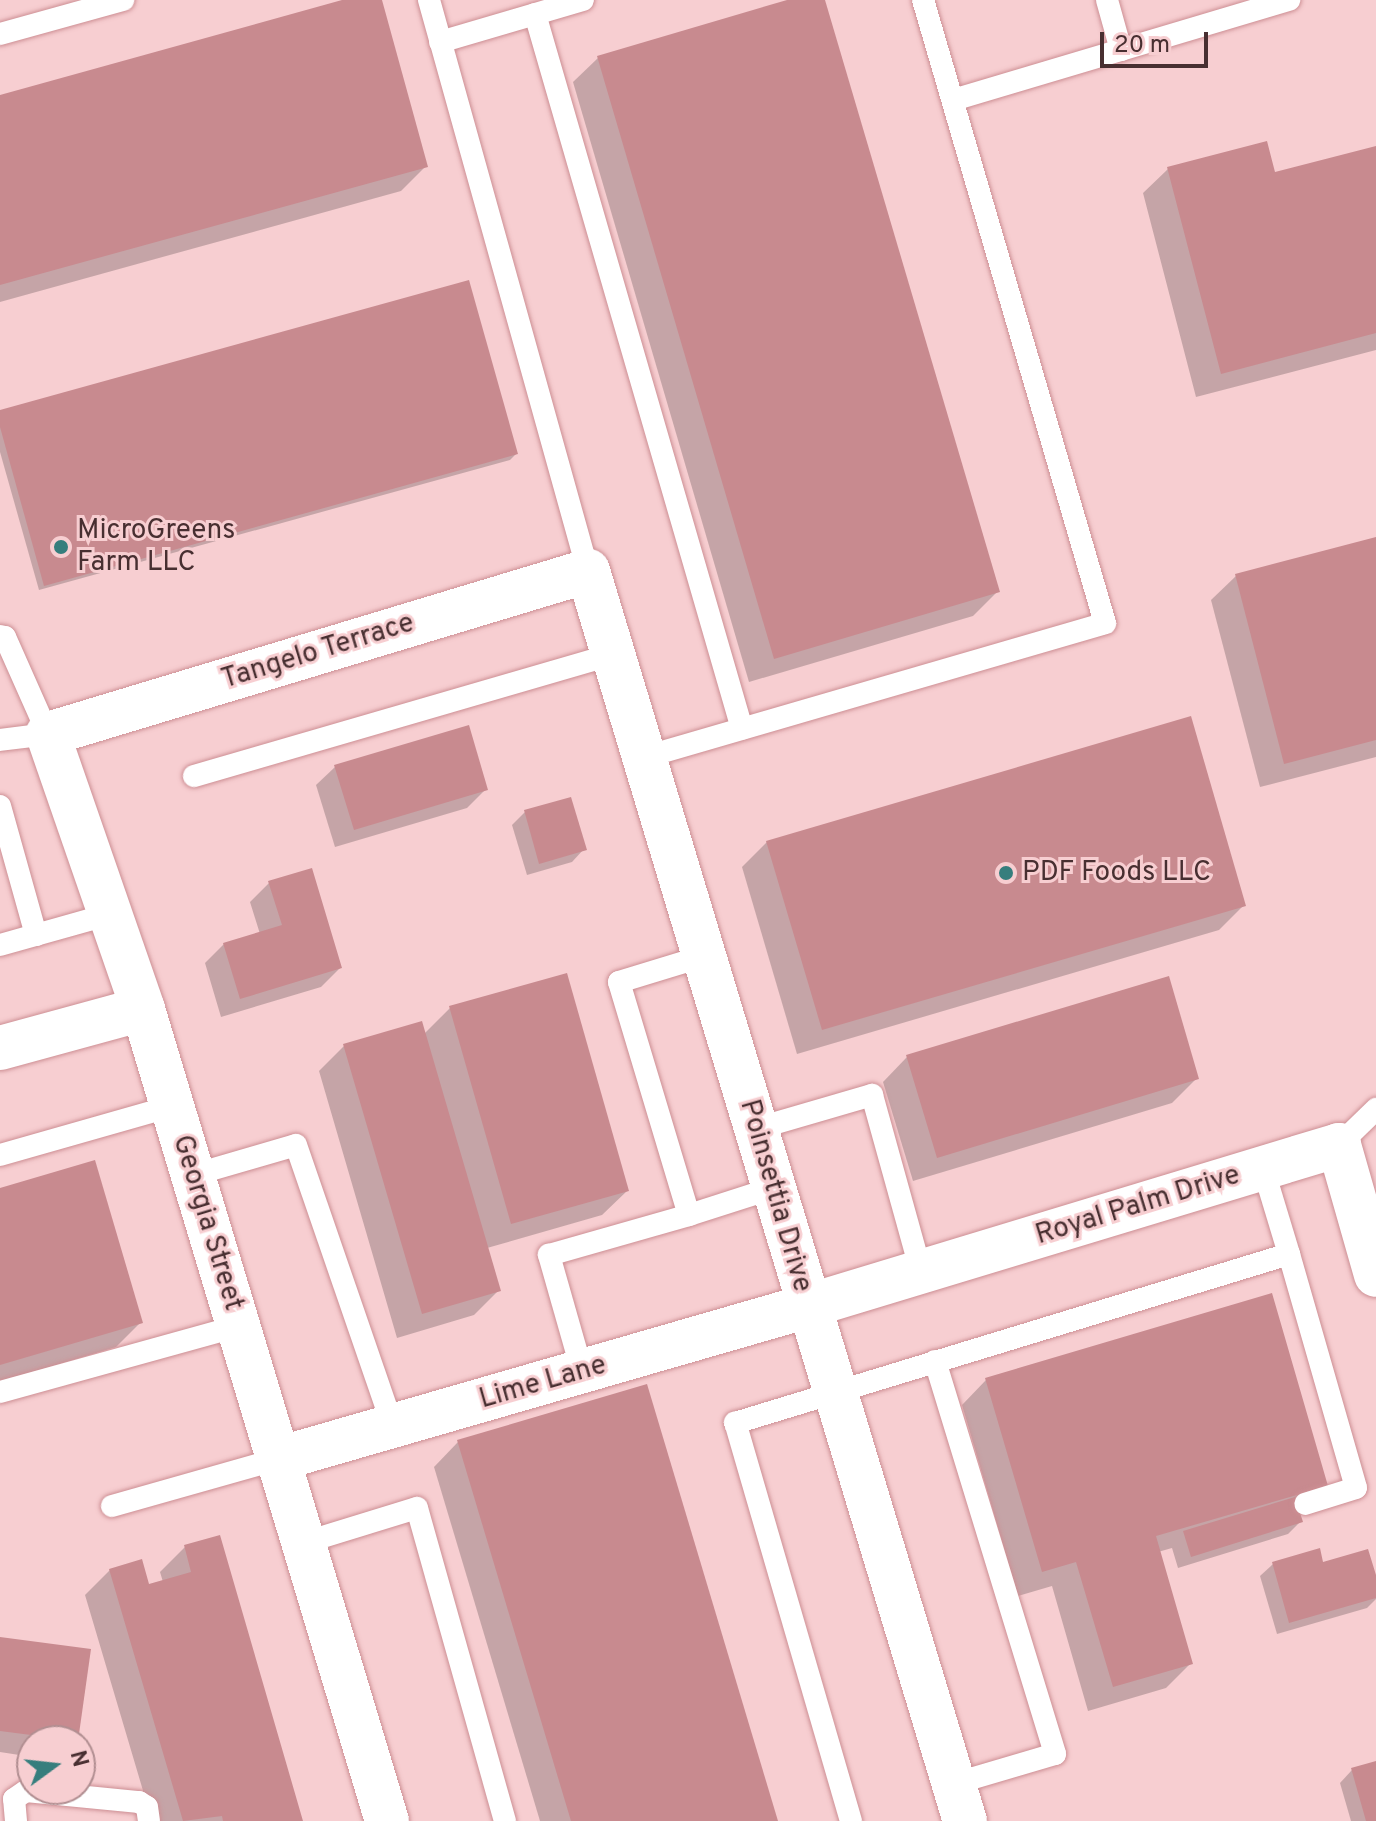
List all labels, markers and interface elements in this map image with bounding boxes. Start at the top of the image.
scale bar [1104,16,1212,66]
text: 20 m [1114,31,1170,61]
place label: MicroGreens Farm LLC [77,514,235,580]
marker: MicroGreens Farm LLC [52,538,70,556]
street label: Tangelo Terrace [217,607,419,697]
place label: PDF Foods LLC [1022,856,1211,890]
marker: PDF Foods LLC [997,864,1015,882]
street label: Poinsettia Drive [731,1096,819,1296]
street label: Georgia Street [164,1131,250,1315]
street label: Royal Palm Drive [1032,1159,1244,1253]
street label: Lime Lane [476,1349,610,1417]
north arrow [16,1725,96,1805]
text: N [63,1748,93,1770]

